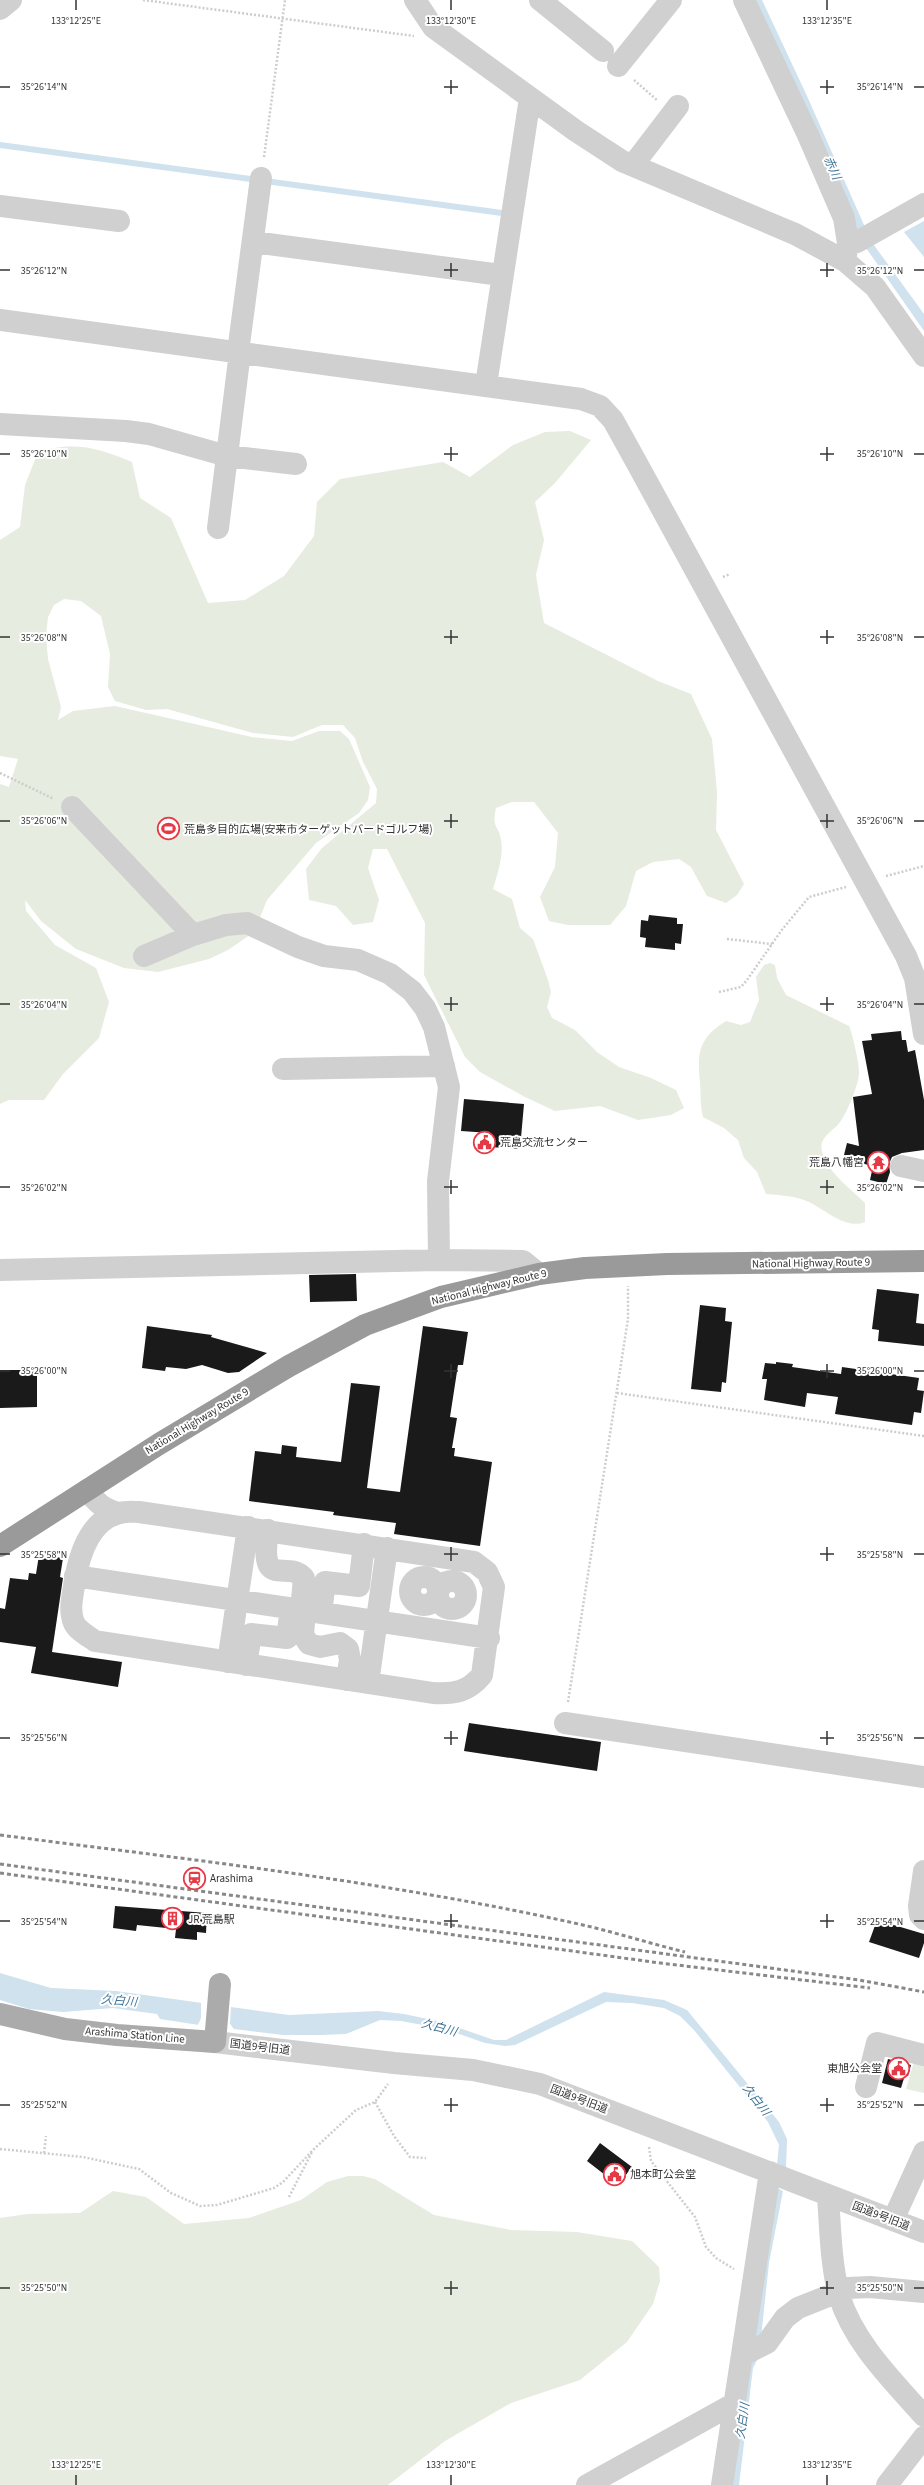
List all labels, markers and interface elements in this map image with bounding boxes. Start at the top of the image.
text: 133°12'25"E [51,14,101,28]
text: 133°12'30"E [426,14,476,28]
text: 133°12'35"E [802,14,852,28]
text: 35°26'14"N [21,80,67,94]
text: 35°26'14"N [857,80,903,94]
water label: 赤川 [819,154,845,184]
text: 35°26'12"N [21,264,67,278]
text: 35°26'12"N [857,264,903,278]
text: 35°26'10"N [21,447,67,461]
text: 35°26'10"N [857,447,903,461]
text: 35°26'08"N [21,631,67,645]
text: 35°26'08"N [857,631,903,645]
text: 35°26'06"N [21,814,67,828]
text: 35°26'06"N [857,814,903,828]
sports icon: 荒島多目的広場(安来市ターゲットバードゴルフ場) [155,816,181,842]
place label: 荒島多目的広場(安来市ターゲットバードゴルフ場) [184,822,433,837]
text: 35°26'04"N [21,998,67,1012]
text: 35°26'04"N [857,998,903,1012]
public building icon: 荒島交流センター [471,1129,497,1155]
place label: 荒島交流センター [500,1135,588,1150]
temple icon: 荒島八幡宮 [866,1149,892,1175]
place label: 荒島八幡宮 [809,1155,864,1170]
text: 35°26'02"N [21,1181,67,1195]
text: 35°26'02"N [857,1181,903,1195]
street label: National Highway Route 9 [752,1254,870,1272]
street label: National Highway Route 9 [430,1265,548,1309]
text: 35°26'00"N [21,1364,67,1378]
text: 35°26'00"N [857,1364,903,1378]
street label: National Highway Route 9 [142,1384,252,1458]
text: 35°25'58"N [21,1548,67,1562]
text: 35°25'58"N [857,1548,903,1562]
text: 35°25'56"N [21,1731,67,1745]
text: 35°25'56"N [857,1731,903,1745]
station icon: Arashima [181,1865,207,1891]
place label: Arashima [210,1871,253,1886]
building icon: JR 荒島駅 [160,1906,186,1932]
place label: JR 荒島駅 [188,1912,235,1927]
text: 35°25'54"N [21,1915,67,1929]
text: 35°25'54"N [857,1915,903,1929]
water label: 久白川 [100,1991,140,2011]
water label: 久白川 [419,2015,461,2041]
street label: Arashima Station Line [85,2023,186,2047]
street label: 国道9号旧道 [229,2036,291,2058]
public building icon: 東旭公会堂 [885,2055,911,2081]
place label: 東旭公会堂 [827,2061,882,2076]
street label: 国道9号旧道 [548,2081,610,2117]
water label: 久白川 [738,2081,775,2121]
text: 35°25'52"N [21,2098,67,2112]
text: 35°25'52"N [857,2098,903,2112]
public building icon: 旭本町公会堂 [602,2161,628,2187]
place label: 旭本町公会堂 [630,2167,696,2182]
street label: 国道9号旧道 [850,2198,912,2234]
text: 35°25'50"N [21,2281,67,2295]
text: 35°25'50"N [857,2281,903,2295]
water label: 久白川 [732,2400,754,2440]
text: 133°12'25"E [51,2458,101,2472]
text: 133°12'30"E [426,2458,476,2472]
text: 133°12'35"E [802,2458,852,2472]

